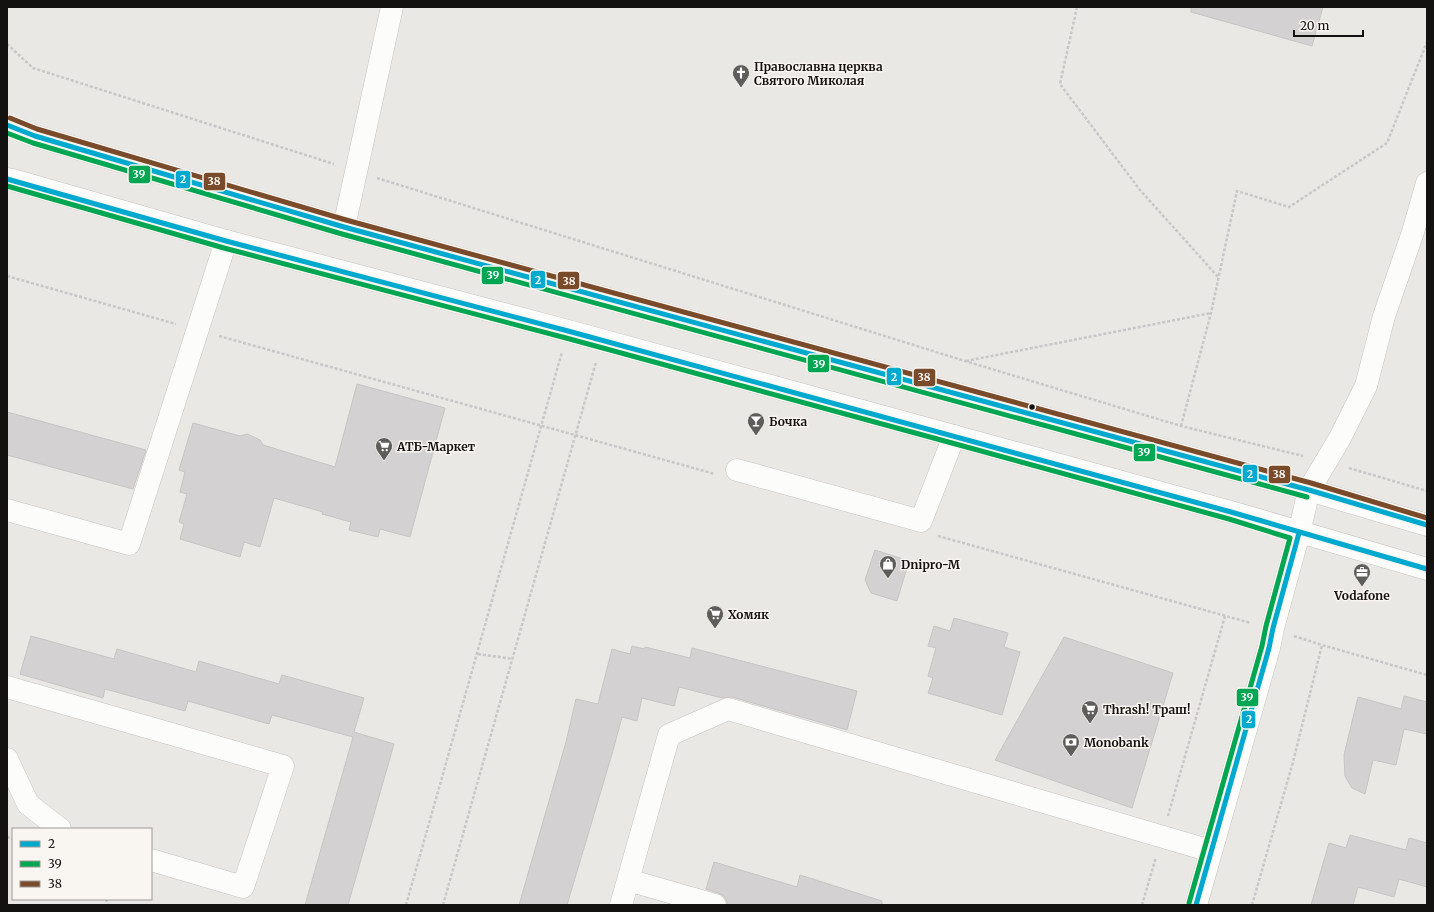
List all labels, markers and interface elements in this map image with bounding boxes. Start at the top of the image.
scale bar [1294,12,1363,38]
text: 20 m [1300,18,1329,33]
place label: Православна церква Святого Миколая [754,59,883,88]
church icon: Православна церква Святого Миколая [731,63,751,88]
line badge: 39 [128,165,151,184]
text: 39 [133,167,146,181]
line badge: 2 [175,170,191,189]
text: 2 [180,172,187,186]
line badge: 38 [203,172,226,191]
text: 38 [207,174,221,188]
line badge: 39 [481,266,504,285]
text: 39 [487,268,500,282]
line badge: 2 [530,270,546,289]
line badge: 38 [557,271,580,290]
text: 2 [535,273,542,287]
text: 38 [562,274,576,288]
line badge: 39 [807,354,830,373]
text: 39 [813,357,826,371]
line badge: 2 [886,367,902,386]
line badge: 38 [913,368,936,387]
text: 2 [891,370,898,384]
text: 38 [917,370,931,384]
unlabelled marker [1027,402,1037,412]
bar icon: Бочка [746,411,766,436]
place label: Бочка [769,414,807,429]
supermarket icon: АТБ-Маркет [374,436,394,461]
place label: АТБ-Маркет [396,439,476,454]
line badge: 39 [1133,443,1156,462]
text: 39 [1138,445,1151,459]
line badge: 2 [1242,464,1258,483]
line badge: 38 [1268,465,1291,484]
text: 2 [1247,467,1254,481]
text: 38 [1272,467,1286,481]
shop icon: Dnipro-M [878,554,898,579]
place label: Dnipro-M [901,557,961,572]
office icon: Vodafone [1352,562,1372,587]
place label: Vodafone [1333,588,1390,603]
supermarket icon: Хомяк [705,604,725,629]
place label: Хомяк [728,607,769,622]
line badge: 39 [1236,688,1259,707]
text: 39 [1241,690,1254,704]
supermarket icon: Thrash! Траш! [1080,699,1100,724]
place label: Thrash! Траш! [1103,702,1190,717]
line badge: 2 [1241,710,1256,729]
text: 2 [1246,712,1253,726]
bank icon: Monobank [1061,732,1081,757]
place label: Monobank [1084,735,1149,750]
legend [12,828,152,900]
text: 2 [48,836,55,851]
text: 39 [48,856,62,871]
text: 38 [48,876,62,891]

